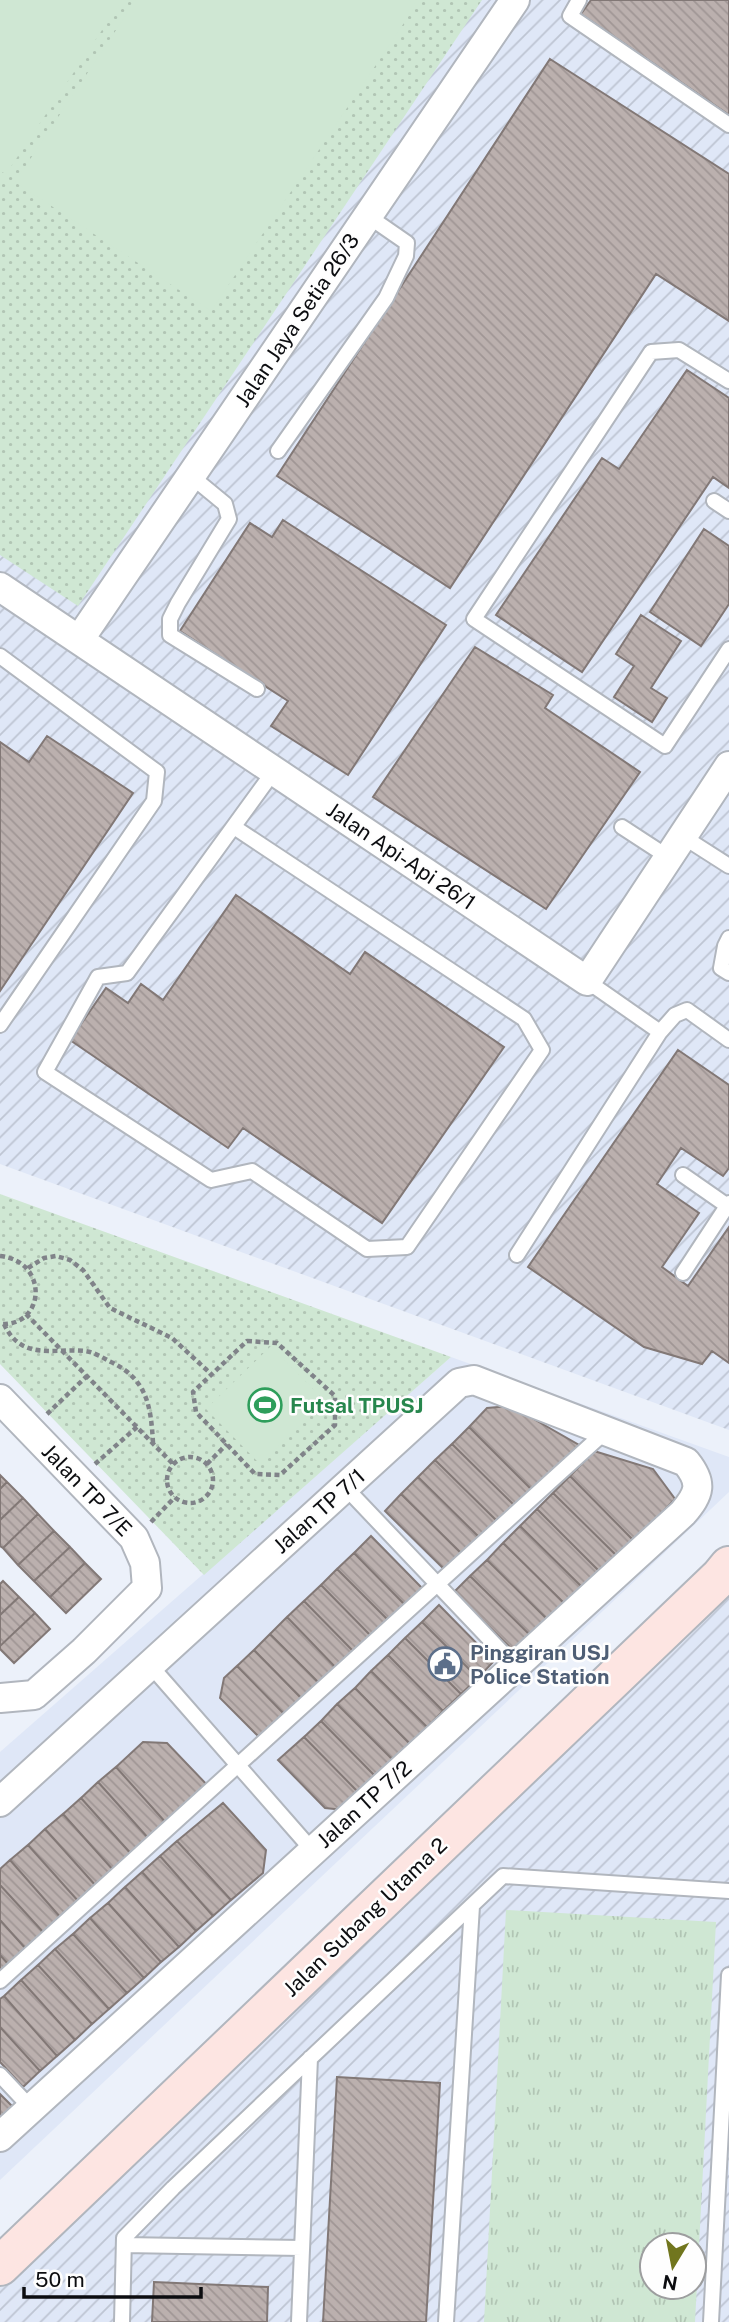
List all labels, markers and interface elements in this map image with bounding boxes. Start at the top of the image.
street label: Jalan Jaya Setia 26/3 [230,229,364,411]
street label: Jalan Api-Api 26/1 [322,797,480,915]
sports icon: Futsal TPUSJ [246,1386,284,1424]
place label: Futsal TPUSJ [290,1393,424,1418]
street label: Jalan TP 7/E [37,1439,137,1541]
street label: Jalan TP 7/1 [268,1463,370,1559]
place label: Pinggiran USJ Police Station [470,1640,610,1689]
public building icon: Pinggiran USJ Police Station [426,1645,464,1683]
street label: Jalan TP 7/2 [312,1755,416,1853]
street label: Jalan Subang Utama 2 [278,1832,452,2002]
north arrow [638,2231,708,2301]
scale bar [24,2256,201,2300]
text: 50 m [35,2267,85,2292]
text: N [661,2271,679,2295]

